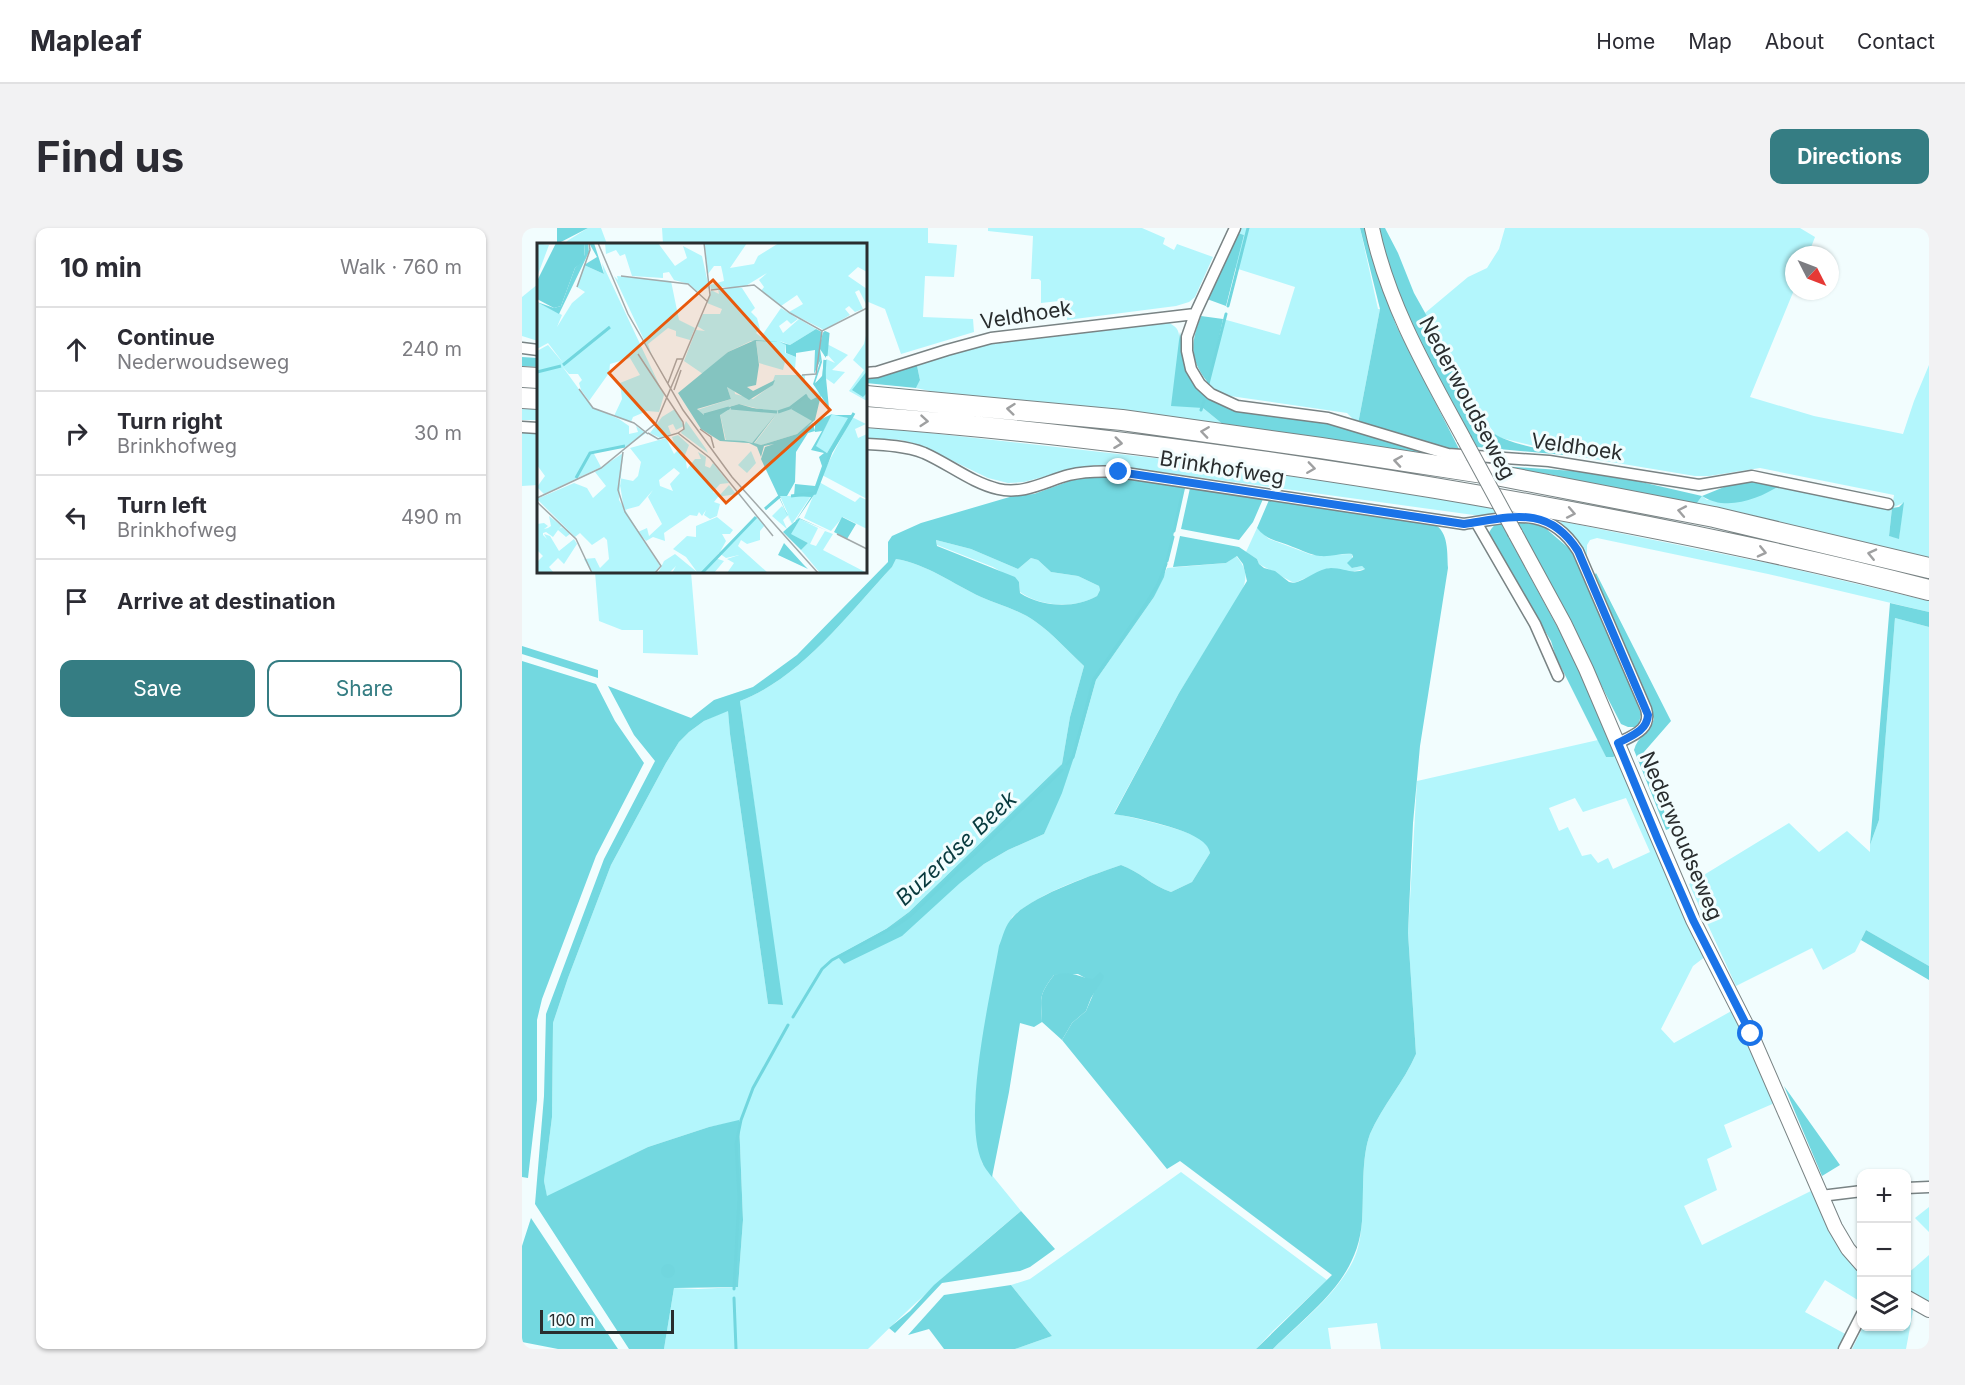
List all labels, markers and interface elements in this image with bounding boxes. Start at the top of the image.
text: Mapleaf [30,24,142,58]
text: Home [1596,29,1655,54]
text: Map [1688,29,1732,54]
text: About [1765,29,1824,54]
text: Contact [1857,29,1935,54]
button: Directions [1770,129,1929,184]
text: Find us [36,131,184,182]
inset map [537,243,867,573]
north arrow [1785,246,1839,300]
text: 10 min [60,252,142,283]
text: Walk · 760 m [340,255,462,279]
street label: Veldhoek [978,295,1074,334]
street label: Nederwoudseweg [1414,312,1521,483]
text: Continue [117,324,215,350]
icon: ahead [60,333,93,366]
text: 240 m [401,337,462,361]
text: Nederwoudseweg [117,350,289,374]
one-way arrow [1007,403,1016,416]
text: Turn right [117,408,223,434]
one-way arrow [919,414,928,427]
icon: right [60,417,93,450]
text: 30 m [414,421,462,445]
one-way arrow [1200,426,1210,439]
street label: Veldhoek [1530,428,1625,465]
text: Brinkhofweg [117,434,237,458]
one-way arrow [1113,436,1122,449]
street label: Brinkhofweg [1158,445,1286,490]
one-way arrow [1393,455,1402,467]
route end [1105,458,1131,484]
one-way arrow [1306,461,1316,473]
text: Turn left [117,492,207,518]
icon: left [60,501,93,534]
text: 490 m [401,505,462,529]
one-way arrow [1677,505,1687,518]
one-way arrow [1566,506,1576,519]
text: Brinkhofweg [117,518,237,542]
one-way arrow [1757,544,1767,557]
one-way arrow [1867,549,1877,562]
icon: arrive [60,585,93,618]
text: Arrive at destination [117,588,336,614]
button: Save [60,660,255,717]
button: Share [267,660,462,717]
street label: Nederwoudseweg [1635,748,1728,924]
water label: Buzerdse Beek [890,785,1022,911]
route start [1737,1020,1763,1046]
map controls [1857,1169,1911,1331]
button: + [1857,1169,1911,1223]
button: − [1857,1223,1911,1277]
button: layers [1857,1277,1911,1331]
scale bar [540,1307,674,1334]
text: 100 m [549,1310,594,1330]

